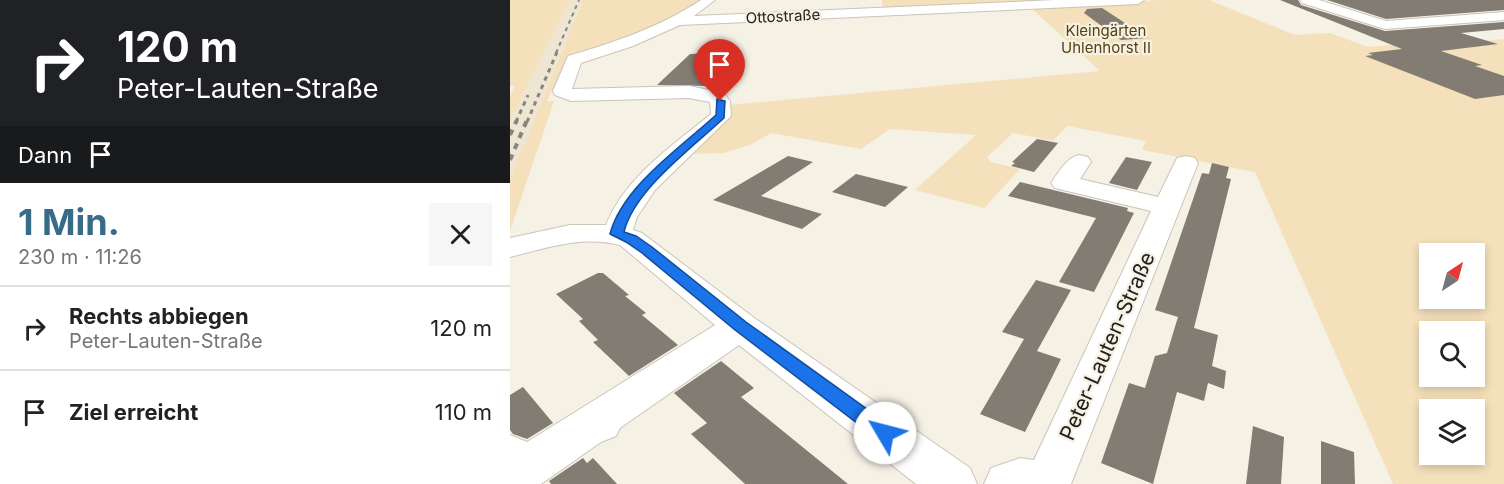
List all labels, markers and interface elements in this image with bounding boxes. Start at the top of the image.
street label: Ottostraße [745,5,821,27]
text: 120 m [117,21,238,72]
park label: Kleingärten Uhlenhorst II [1061,21,1151,57]
icon: right [18,24,96,102]
pin [694,39,745,101]
icon: arrive [703,48,736,81]
text: Peter-Lauten-Straße [117,72,379,105]
icon: arrive [84,138,117,171]
text: Dann [18,142,72,168]
text: 1 Min. [18,200,120,244]
button: close [429,203,492,266]
north arrow [1419,243,1485,309]
map controls [1419,243,1485,465]
text: 230 m · 11:26 [18,245,142,269]
street label: Peter-Lauten-Straße [1054,248,1160,444]
text: Rechts abbiegen [69,303,249,329]
icon: right [18,312,51,345]
text: 120 m [430,315,492,341]
button: search [1419,321,1485,387]
text: Peter-Lauten-Straße [69,329,263,353]
icon: arrive [18,396,51,429]
text: Ziel erreicht [69,399,198,425]
text: 110 m [435,399,492,425]
button: layers [1419,399,1485,465]
position arrow [853,401,917,465]

